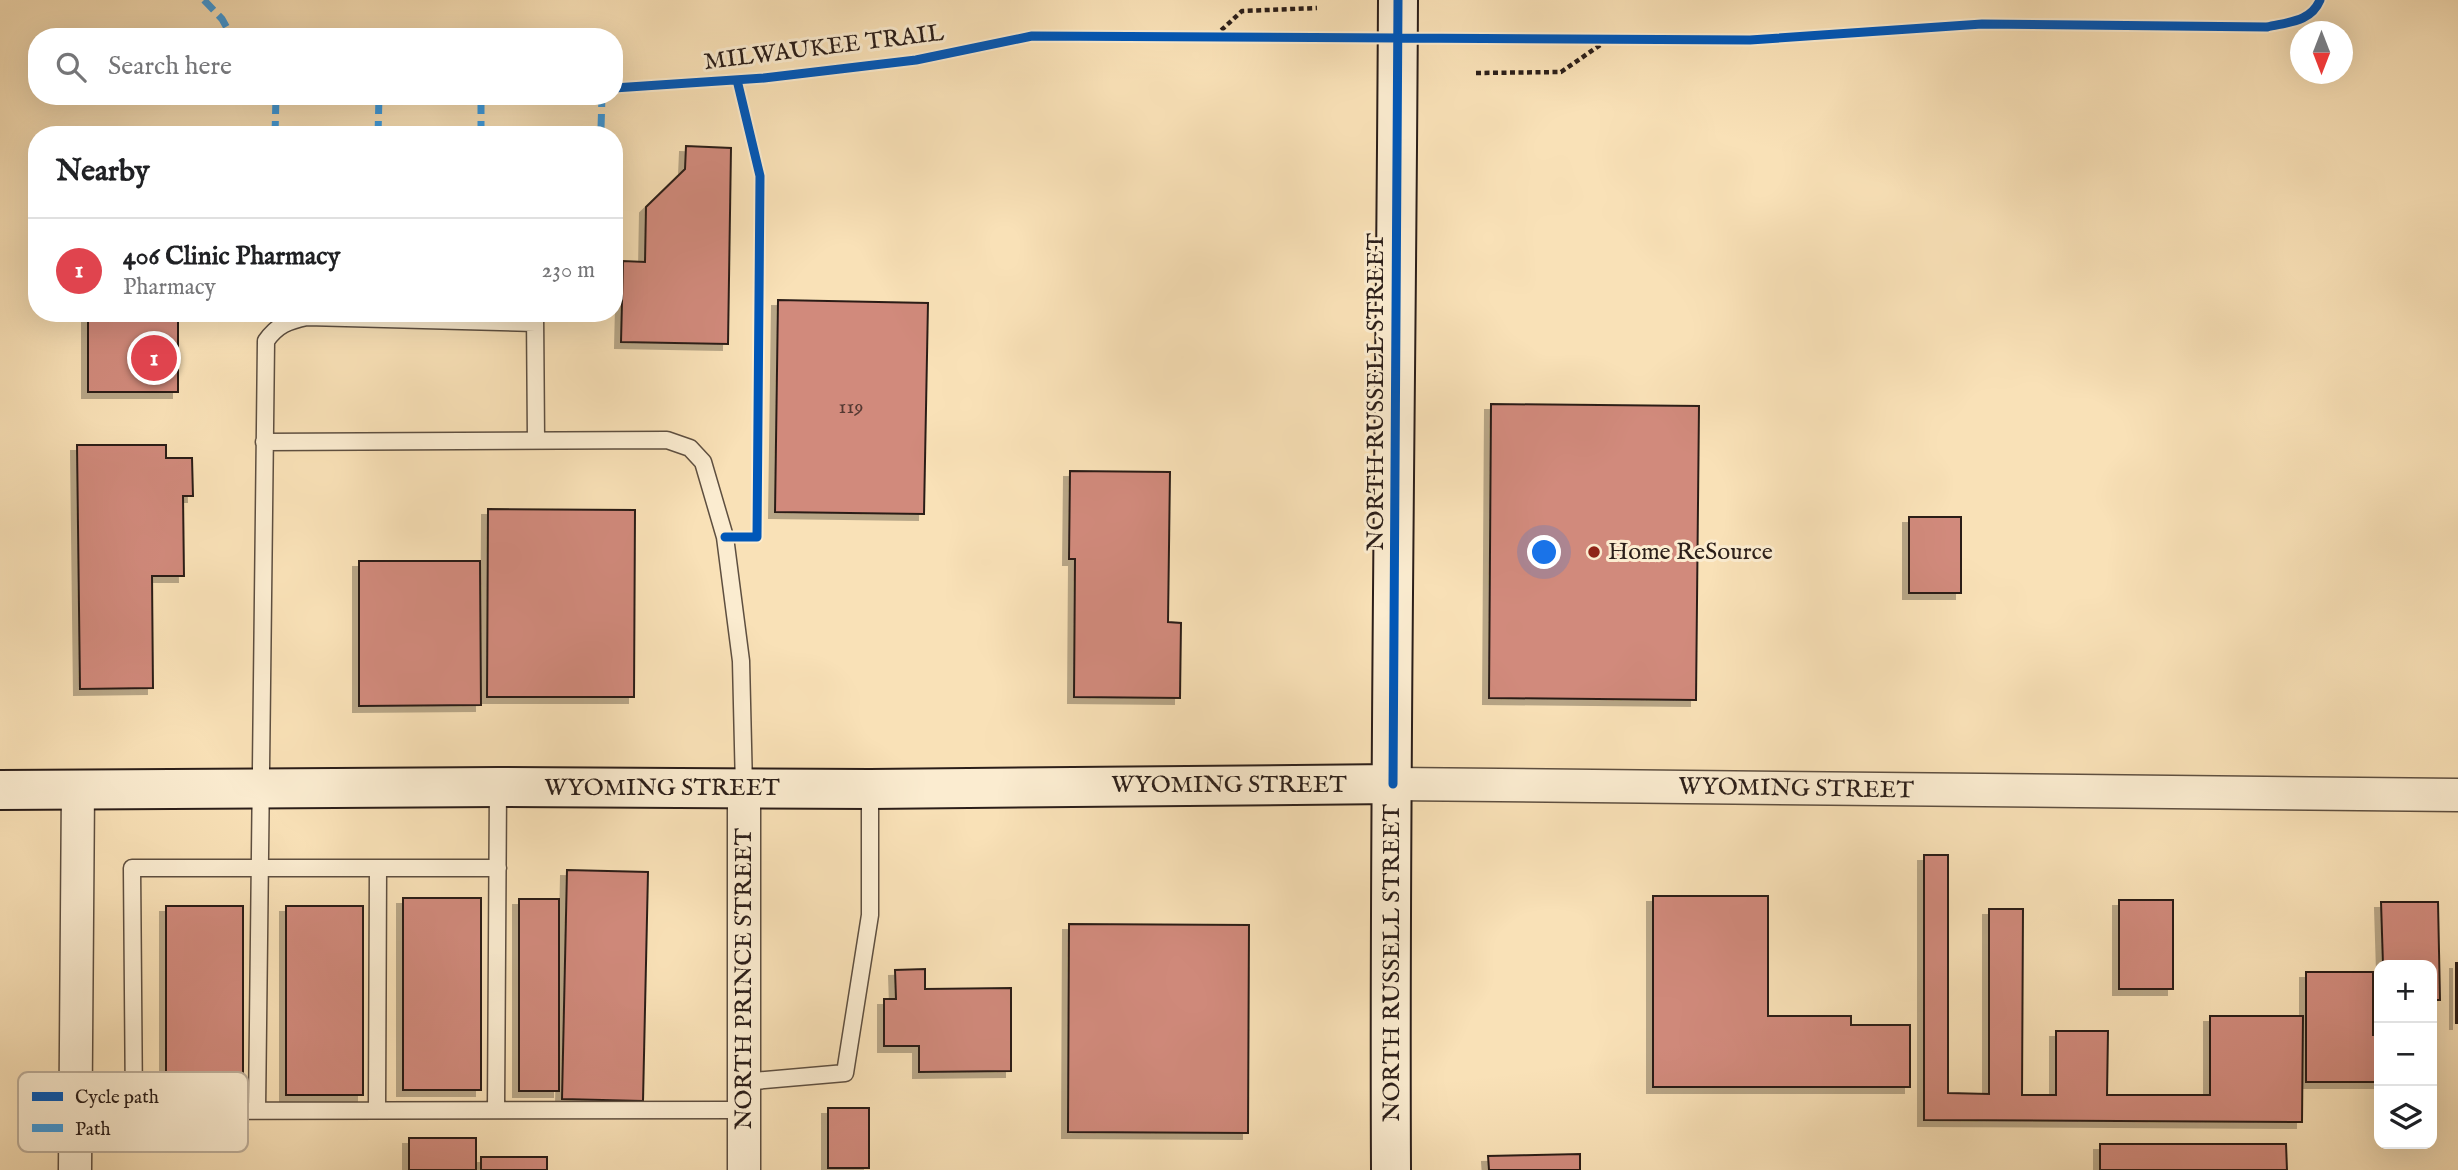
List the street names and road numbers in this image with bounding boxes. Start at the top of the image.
street label: MILWAUKEE TRAIL [702,18,947,78]
street label: NORTH RUSSELL STREET [1361,232,1392,551]
street label: WYOMING STREET [1111,770,1347,801]
street label: WYOMING STREET [1678,771,1915,807]
street label: WYOMING STREET [544,773,780,804]
street label: NORTH RUSSELL STREET [1377,803,1408,1122]
street label: NORTH PRINCE STREET [729,828,760,1130]

